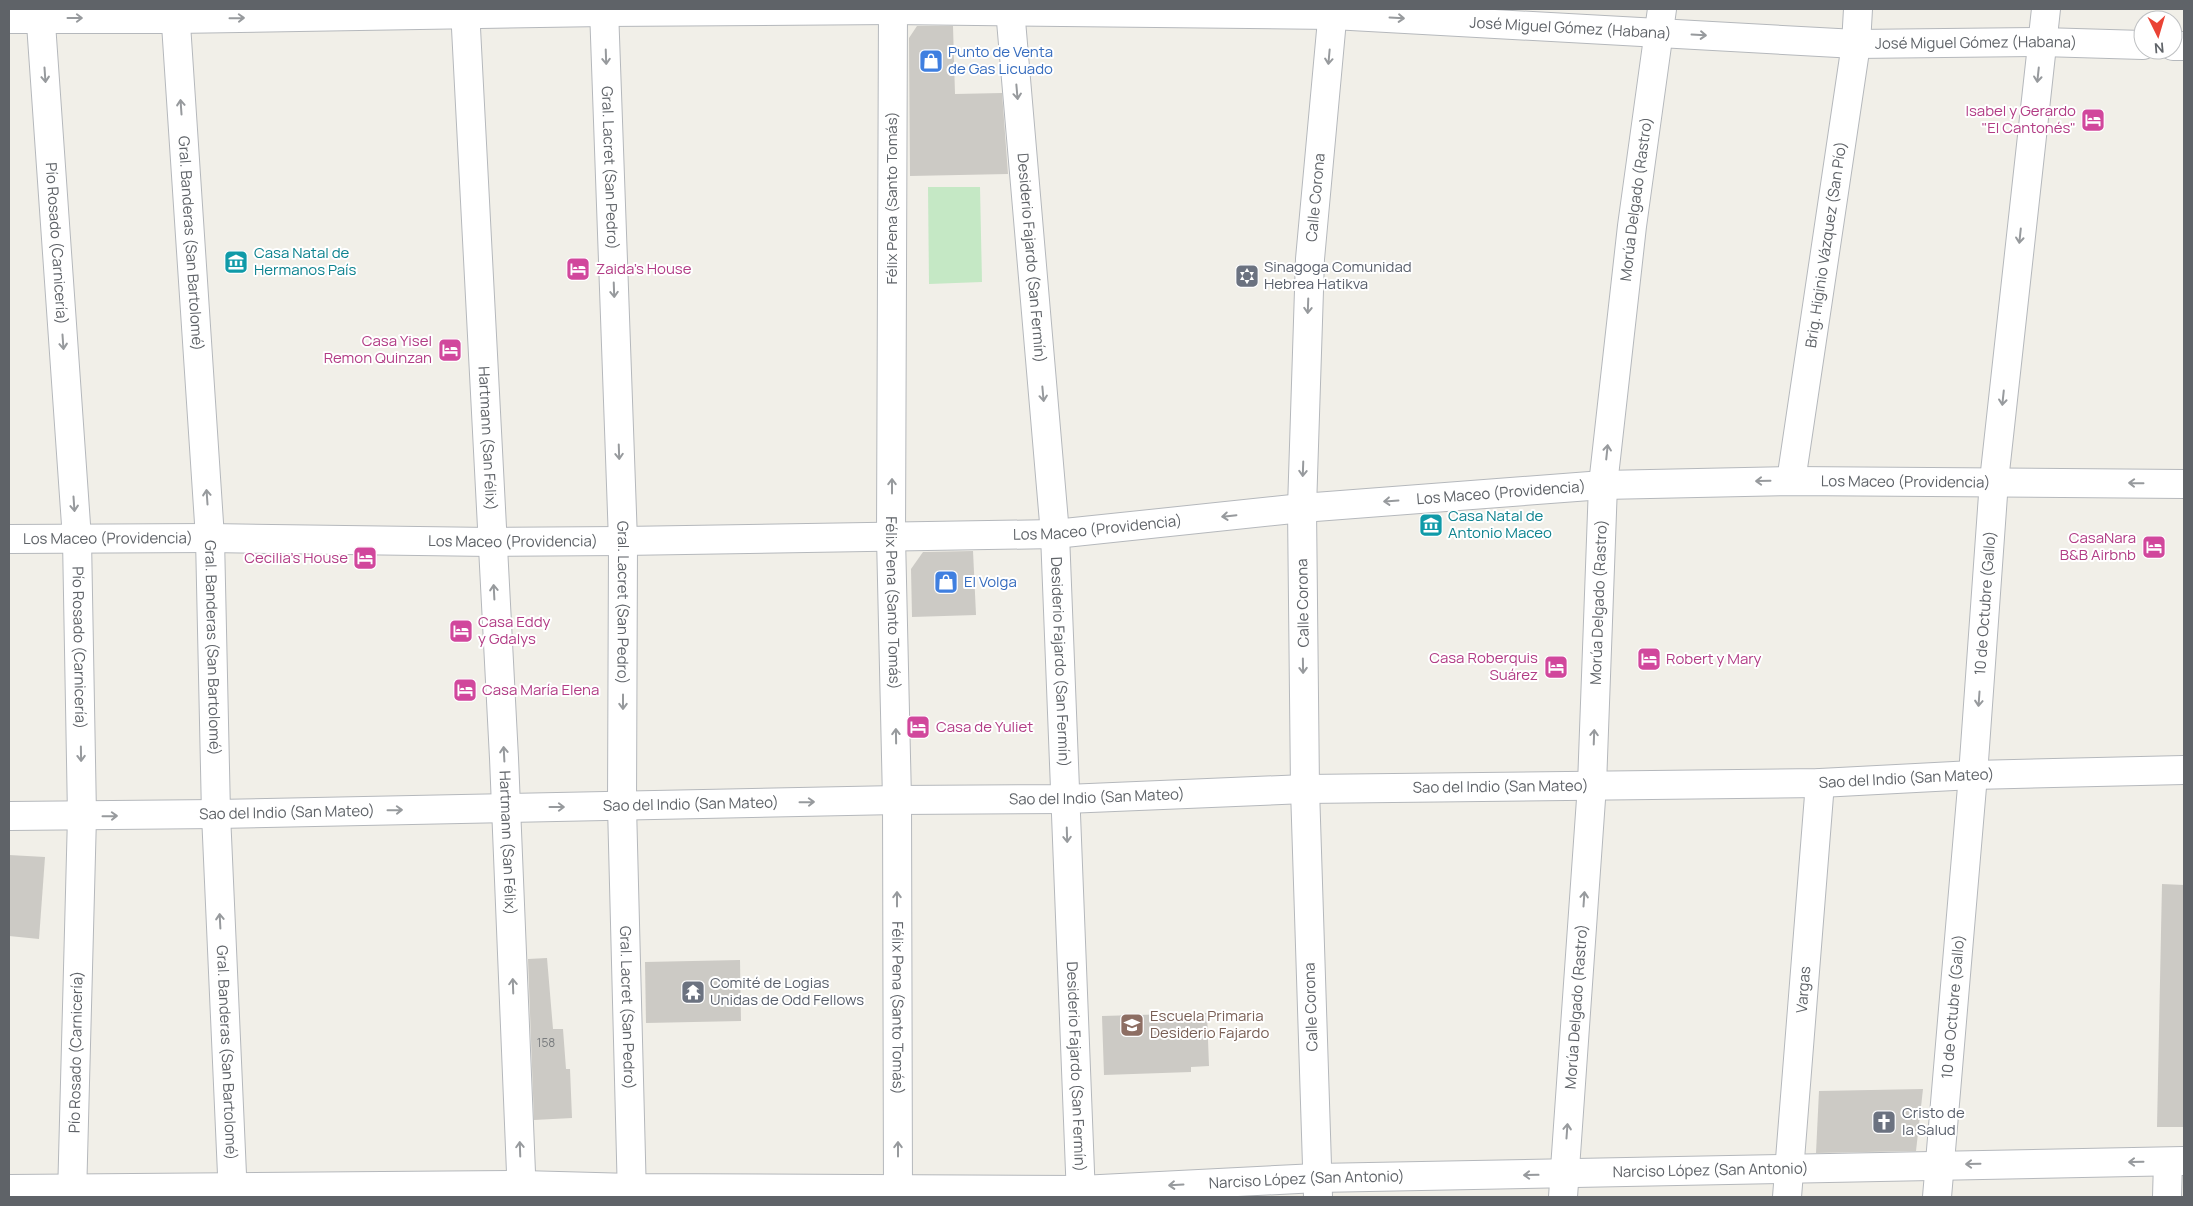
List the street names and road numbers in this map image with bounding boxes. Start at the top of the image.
street label: José Miguel Gómez (Habana) [1469,12,1672,44]
street label: José Miguel Gómez (Habana) [1875,31,2077,54]
street label: Gral. Lacret (San Pedro) [597,86,624,250]
street label: Félix Pena (Santo Tomás) [881,111,902,285]
street label: Morúa Delgado (Rastro) [1615,116,1657,282]
street label: Gral. Banderas (San Bartolomé) [173,135,209,352]
street label: Brig. Higinio Vázquez (San Pío) [1800,140,1851,349]
street label: Desiderio Fajardo (San Fermín) [1012,152,1051,364]
street label: Calle Corona [1301,152,1330,243]
street label: Pío Rosado (Carnicería) [41,162,73,325]
street label: Hartmann (San Félix) [474,366,502,511]
street label: Los Maceo (Providencia) [1821,470,1991,493]
street label: Los Maceo (Providencia) [1415,475,1586,509]
street label: Los Maceo (Providencia) [1013,510,1183,545]
street label: Félix Pena (Santo Tomás) [881,516,905,690]
street label: Morúa Delgado (Rastro) [1585,519,1612,685]
street label: Gral. Lacret (San Pedro) [612,520,634,685]
street label: Los Maceo (Providencia) [23,527,193,549]
street label: Los Maceo (Providencia) [428,530,598,552]
street label: 10 de Octubre (Gallo) [1969,530,2000,676]
street label: Gral. Banderas (San Bartolomé) [200,540,226,756]
street label: Desiderio Fajardo (San Fermín) [1046,556,1075,768]
street label: Calle Corona [1291,558,1314,648]
street label: Pío Rosado (Carnicería) [67,566,91,729]
street label: Sao del Indio (San Mateo) [1818,763,1995,793]
street label: Hartmann (San Félix) [495,770,521,916]
street label: Sao del Indio (San Mateo) [1413,775,1589,798]
street label: Sao del Indio (San Mateo) [1009,783,1185,809]
street label: Sao del Indio (San Mateo) [603,791,779,816]
street label: Sao del Indio (San Mateo) [199,800,375,824]
street label: Félix Pena (Santo Tomás) [887,921,909,1095]
street label: Morúa Delgado (Rastro) [1560,923,1592,1090]
street label: Gral. Lacret (San Pedro) [615,925,640,1090]
street label: 10 de Octubre (Gallo) [1936,934,1969,1080]
street label: Gral. Banderas (San Bartolomé) [212,944,242,1161]
street label: Desiderio Fajardo (San Fermín) [1062,961,1091,1172]
street label: Calle Corona [1298,962,1323,1052]
street label: Vargas [1791,965,1815,1014]
street label: Pío Rosado (Carnicería) [64,971,87,1133]
street label: Narciso López (San Antonio) [1612,1157,1809,1182]
street label: Narciso López (San Antonio) [1208,1165,1405,1193]

